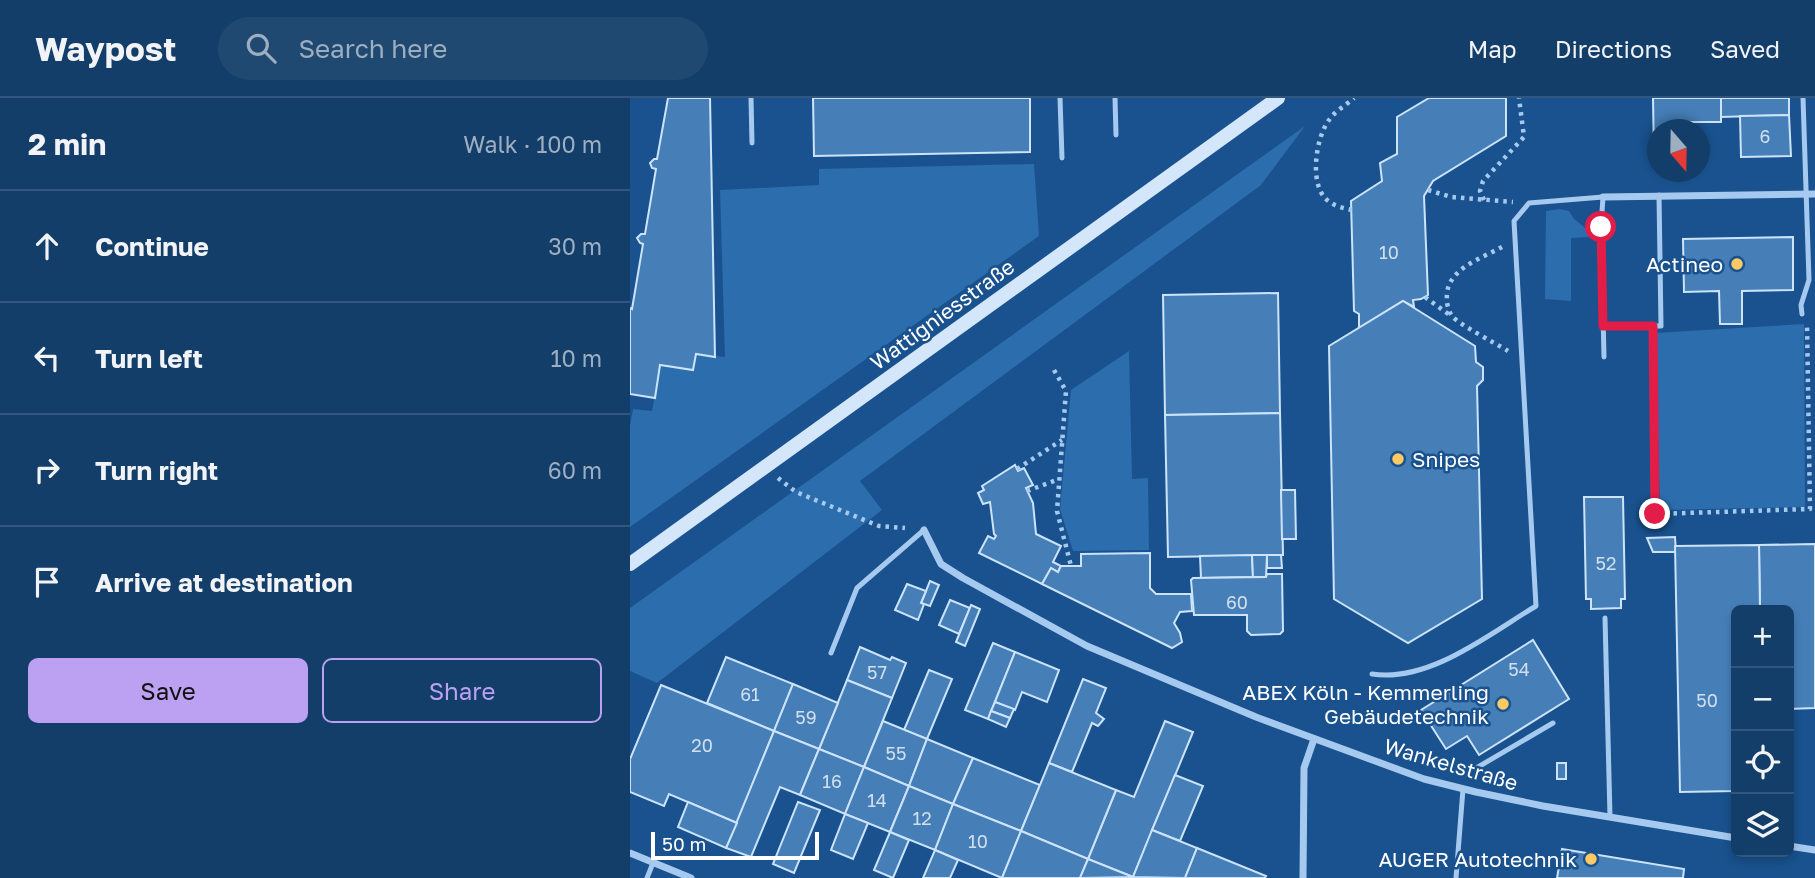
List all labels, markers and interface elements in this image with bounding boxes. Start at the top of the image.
search box [218,17,708,80]
text: Waypost [35,29,176,68]
icon: search [242,29,280,67]
text: Search here [298,33,447,64]
text: Map [1468,34,1517,63]
text: Directions [1555,34,1672,63]
text: Saved [1710,34,1780,63]
north arrow [1647,119,1710,182]
house number: 6 [1760,125,1770,147]
text: 2 min [28,126,106,162]
text: Walk · 100 m [463,130,602,158]
route start [1585,211,1616,242]
icon: ahead [28,227,66,265]
text: Continue [95,231,209,262]
text: 30 m [548,232,602,260]
house number: 10 [1379,241,1399,263]
place label: Actineo [1646,251,1723,277]
street label: Wattigniesstraße [865,253,1019,375]
marker: Actineo [1729,256,1745,272]
icon: left [28,339,66,377]
text: Turn left [95,343,203,374]
text: 10 m [550,344,602,372]
place label: Snipes [1412,446,1480,472]
icon: right [28,451,66,489]
marker: Snipes [1390,451,1406,467]
text: Turn right [95,455,218,486]
text: 60 m [548,456,602,484]
route end [1639,498,1670,529]
house number: 52 [1596,552,1616,574]
icon: arrive [28,563,66,601]
text: Arrive at destination [95,567,353,598]
house number: 60 [1226,591,1248,613]
map controls [1731,605,1794,857]
button: + [1731,605,1794,668]
button: Save [28,658,308,723]
button: Share [322,658,602,723]
house number: 54 [1508,658,1530,680]
house number: 57 [867,661,887,683]
button: − [1731,668,1794,731]
place label: ABEX Köln - Kemmerling Gebäudetechnik [1242,679,1489,729]
house number: 61 [740,683,760,705]
house number: 50 [1696,689,1718,711]
marker: ABEX Köln - Kemmerling Gebäudetechnik [1495,696,1511,712]
house number: 59 [795,706,817,728]
button: locate [1731,731,1794,794]
street label: Wankelstraße [1381,732,1521,796]
house number: 20 [691,734,713,756]
house number: 55 [886,742,906,764]
house number: 16 [822,770,842,792]
house number: 14 [867,789,887,811]
button: layers [1731,794,1794,857]
house number: 12 [912,807,932,829]
scale bar [651,829,819,861]
house number: 10 [968,830,988,852]
text: 50 m [662,832,706,855]
place label: AUGER Autotechnik [1378,846,1577,872]
marker: AUGER Autotechnik [1583,851,1599,867]

